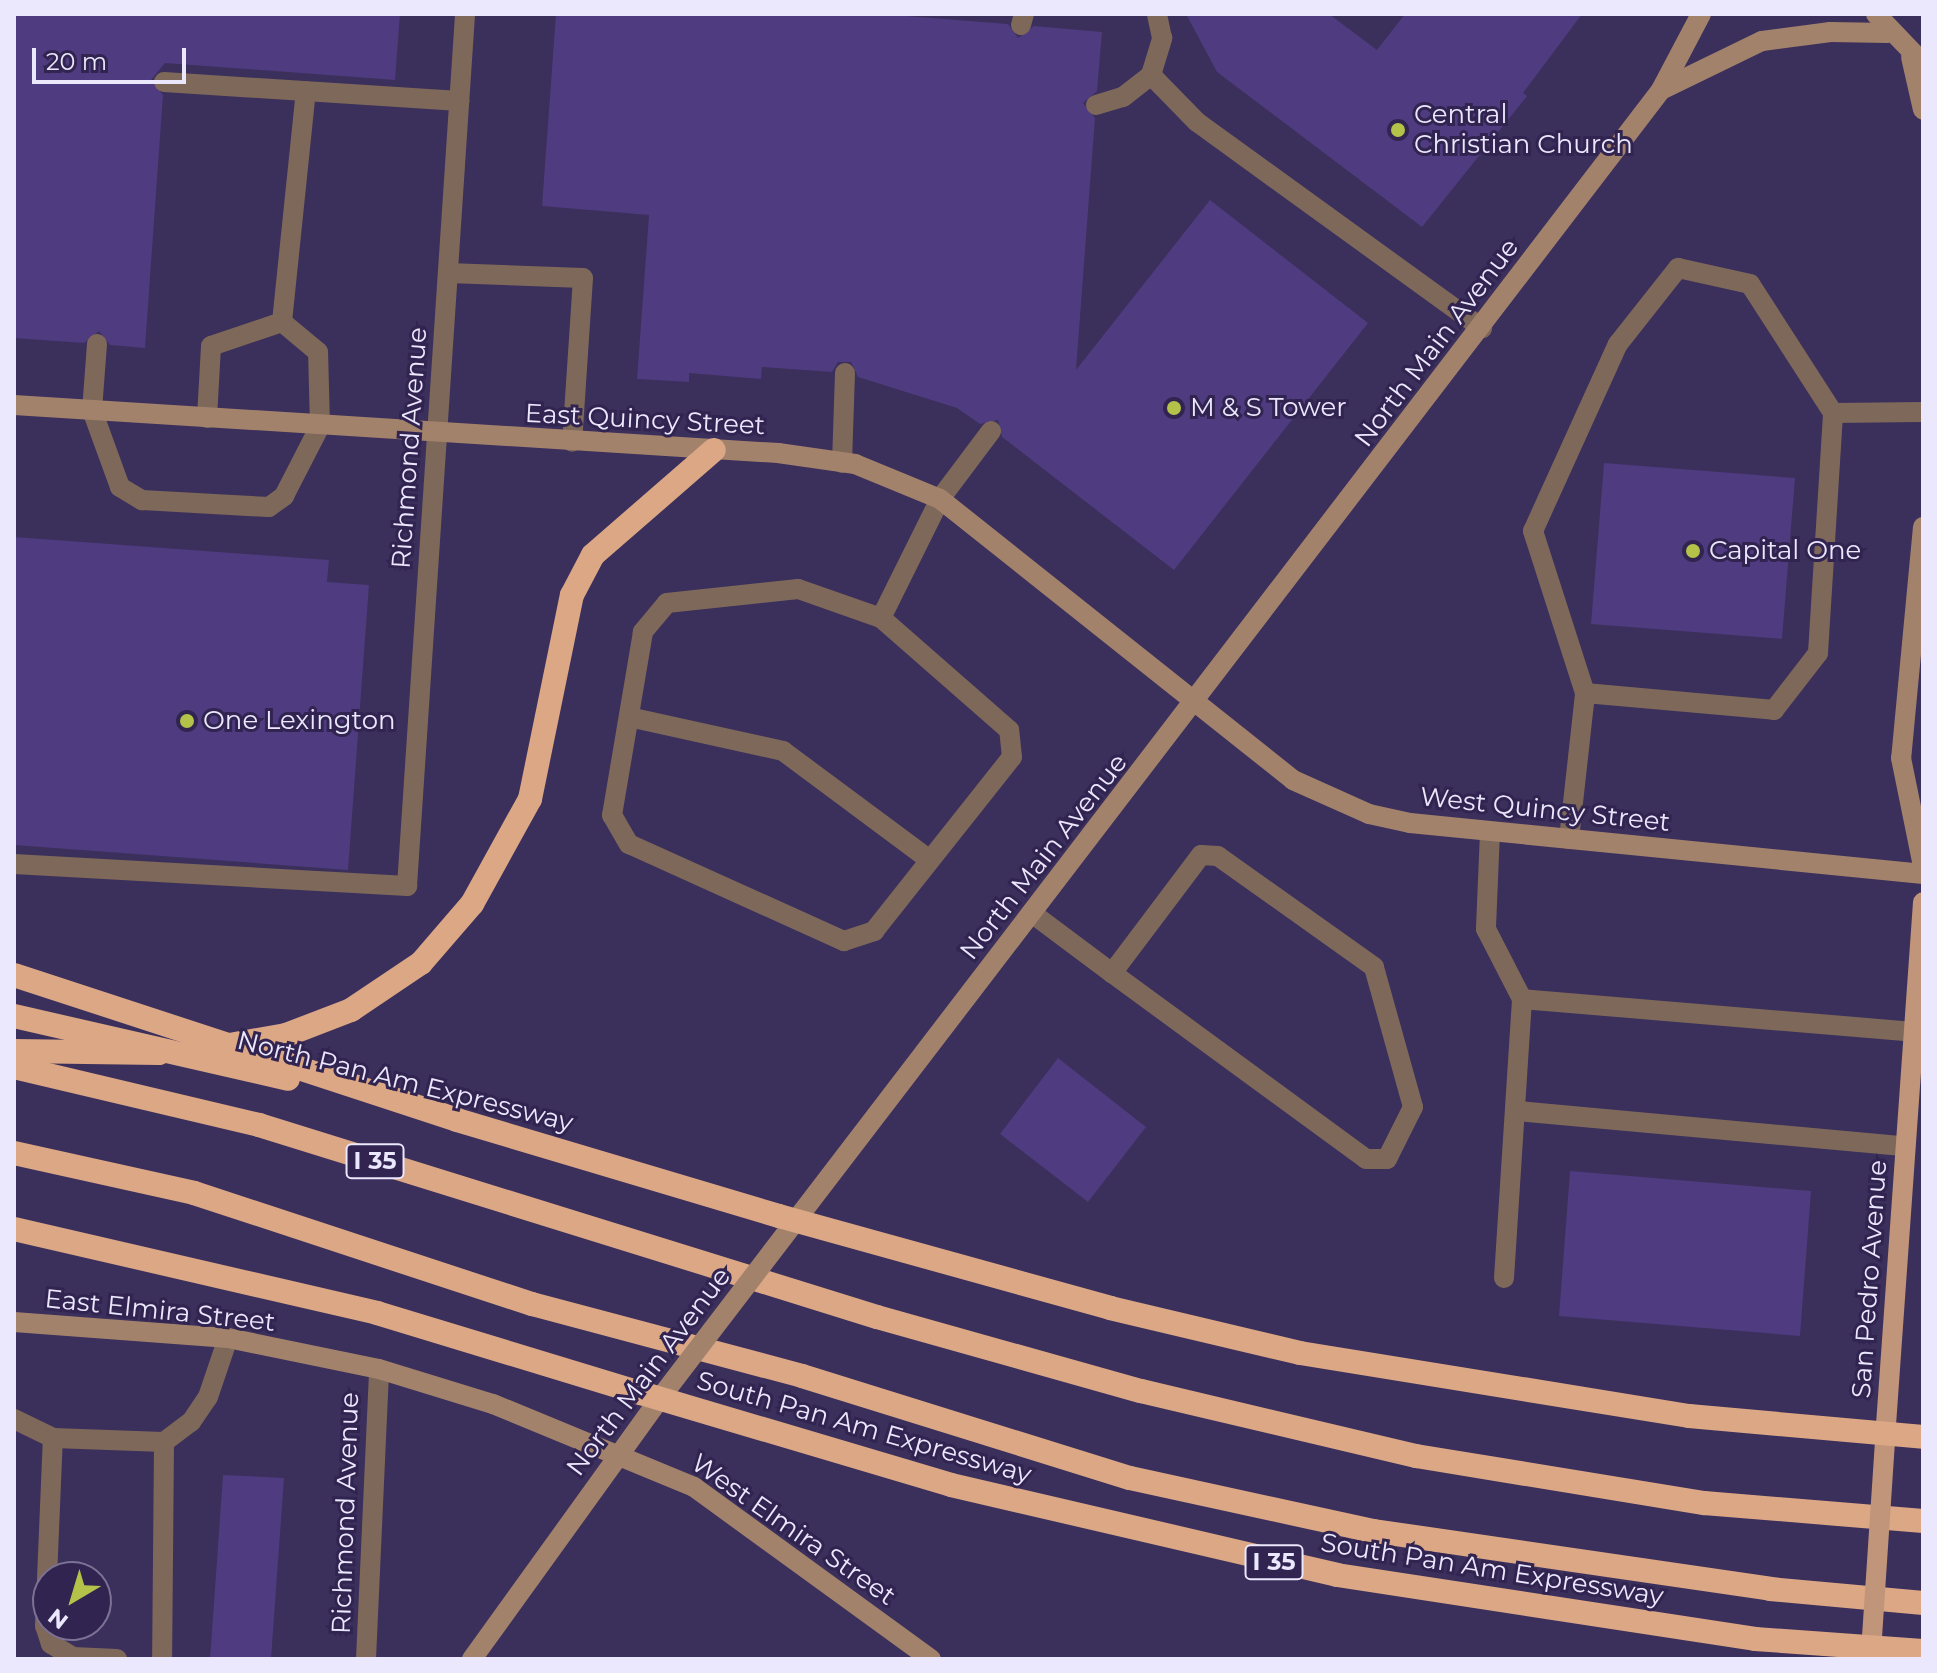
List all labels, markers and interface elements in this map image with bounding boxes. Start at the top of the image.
scale bar [36,32,190,82]
text: 20 m [46,47,107,76]
place label: Central Christian Church [1414,99,1633,160]
marker: Central Christian Church [1389,121,1407,139]
street label: North Main Avenue [1348,233,1526,453]
street label: Richmond Avenue [386,326,434,570]
place label: M & S Tower [1190,392,1347,424]
street label: East Quincy Street [524,398,766,442]
marker: M & S Tower [1165,399,1183,417]
place label: Capital One [1709,535,1861,567]
marker: Capital One [1684,542,1702,560]
place label: One Lexington [203,705,396,737]
marker: One Lexington [178,712,196,730]
street label: North Main Avenue [954,748,1134,966]
street label: West Quincy Street [1419,781,1671,839]
street label: North Pan Am Expressway [234,1025,576,1139]
road number: I 35 [345,1141,405,1181]
street label: San Pedro Avenue [1846,1159,1894,1399]
street label: North Main Avenue [560,1262,738,1482]
street label: East Elmira Street [43,1283,277,1339]
street label: South Pan Am Expressway [693,1365,1035,1491]
street label: Richmond Avenue [326,1392,366,1634]
street label: West Elmira Street [685,1448,901,1612]
street label: South Pan Am Expressway [1318,1527,1666,1613]
road number: I 35 [1244,1542,1304,1582]
north arrow [32,1561,112,1641]
text: N [43,1603,73,1635]

